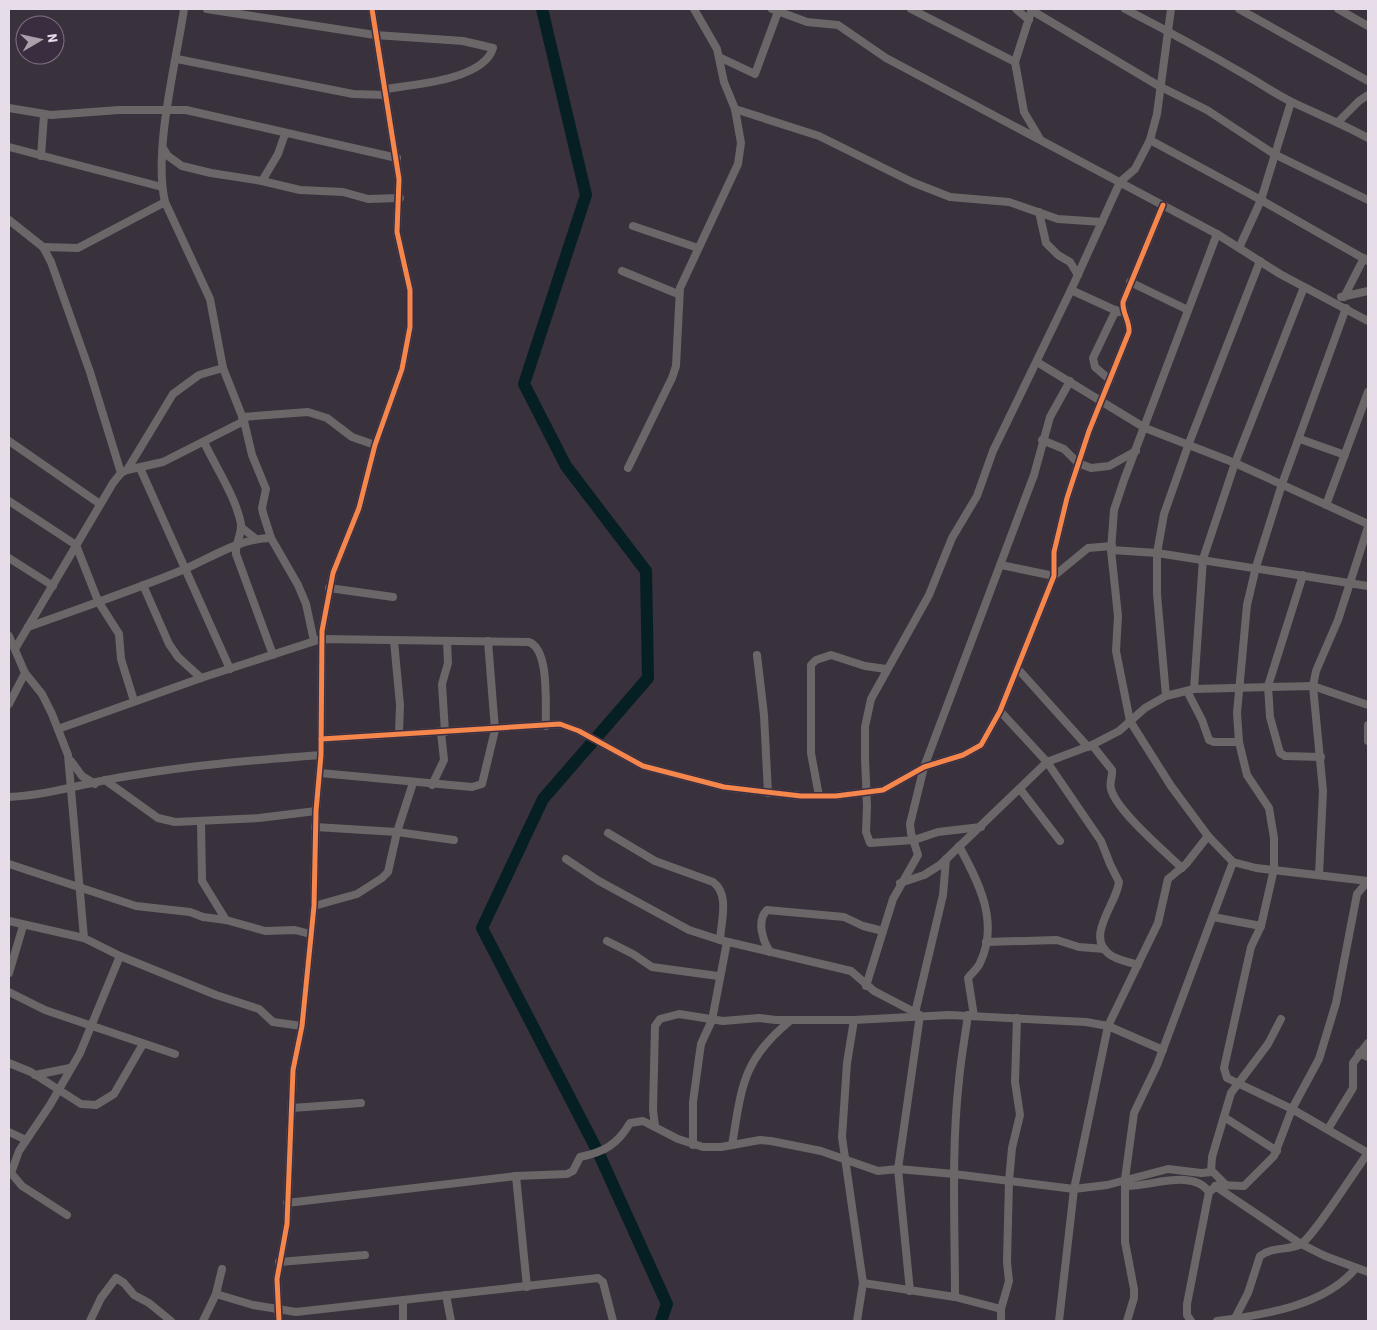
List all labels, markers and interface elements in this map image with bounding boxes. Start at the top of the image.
north arrow [15,15,65,65]
text: N [41,32,62,44]

